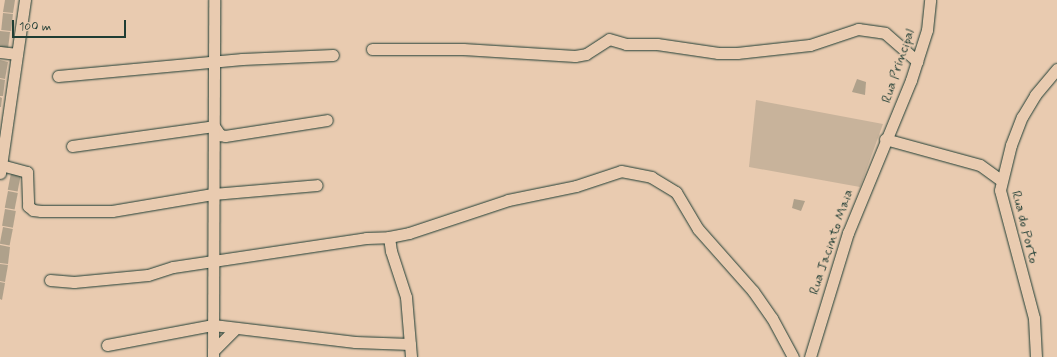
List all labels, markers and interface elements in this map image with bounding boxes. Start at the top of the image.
scale bar [14,12,128,38]
text: 100 m [19,19,51,35]
street label: Rua Principal [877,26,919,106]
street label: Rua Jacinto Maia [805,188,857,296]
street label: Rua do Porto [1008,190,1042,264]

